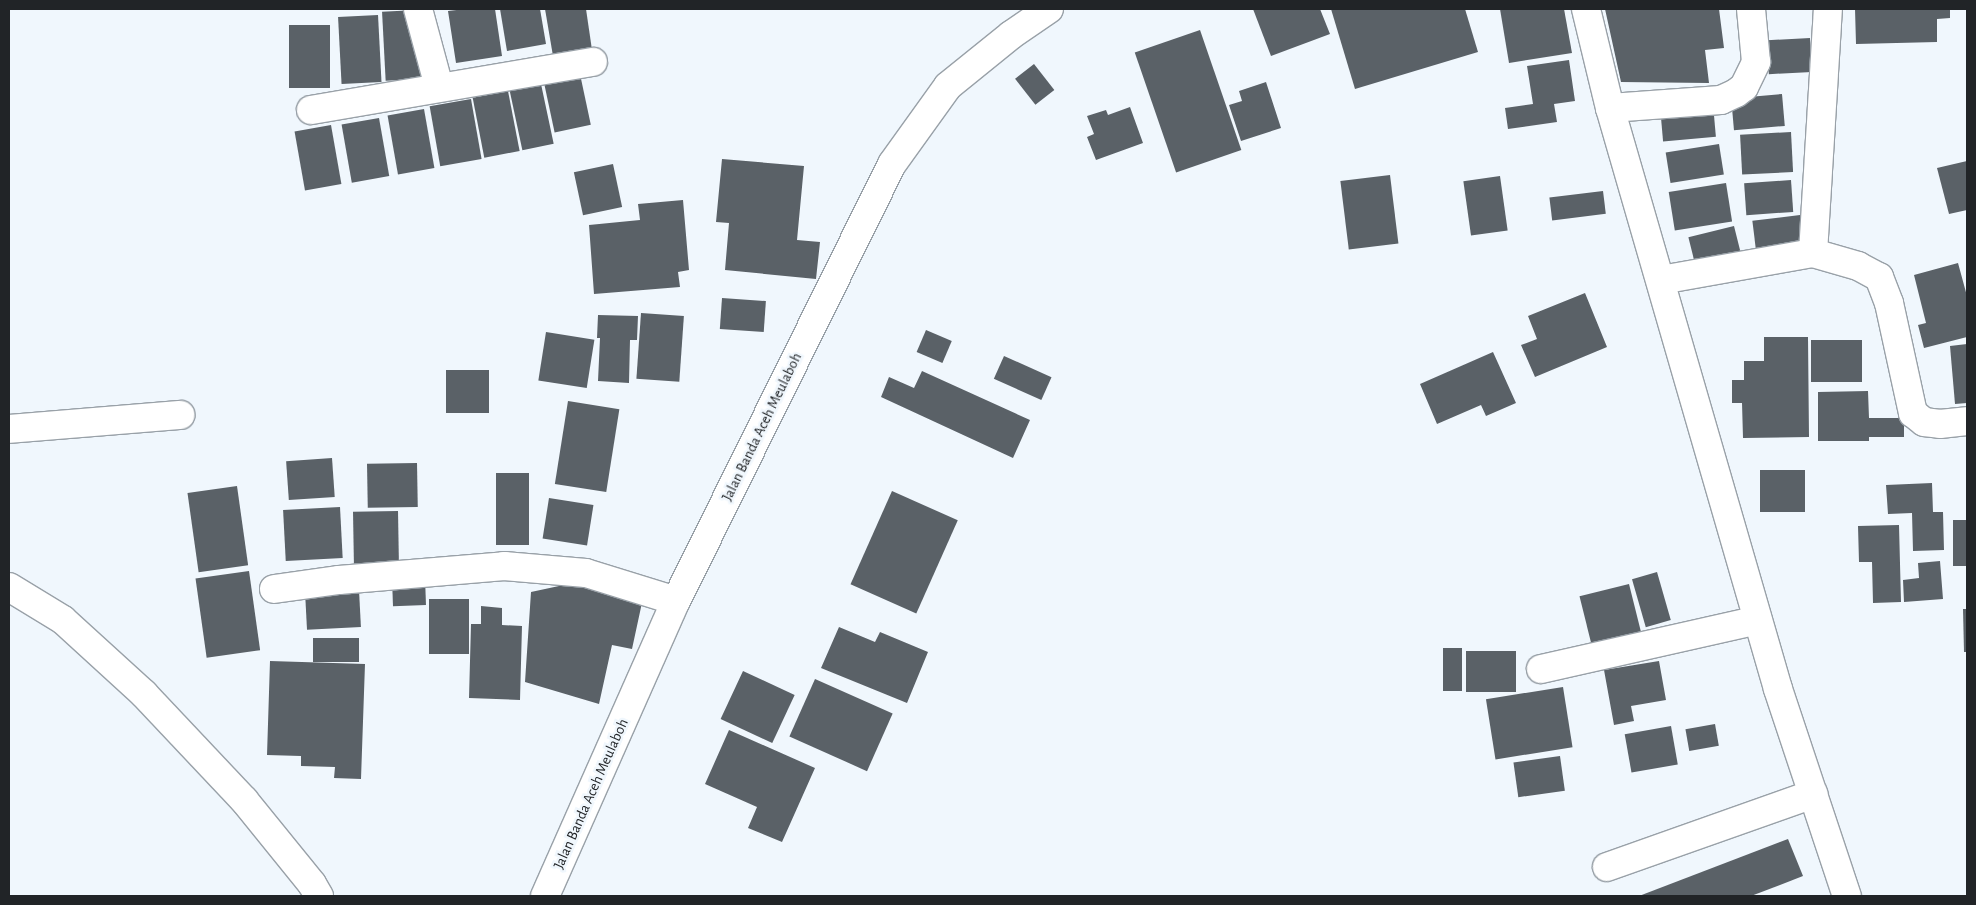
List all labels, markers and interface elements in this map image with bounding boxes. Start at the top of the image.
street label: Jalan Banda Aceh Meulaboh [718,350,806,504]
street label: Jalan Banda Aceh Meulaboh [550,716,632,872]

